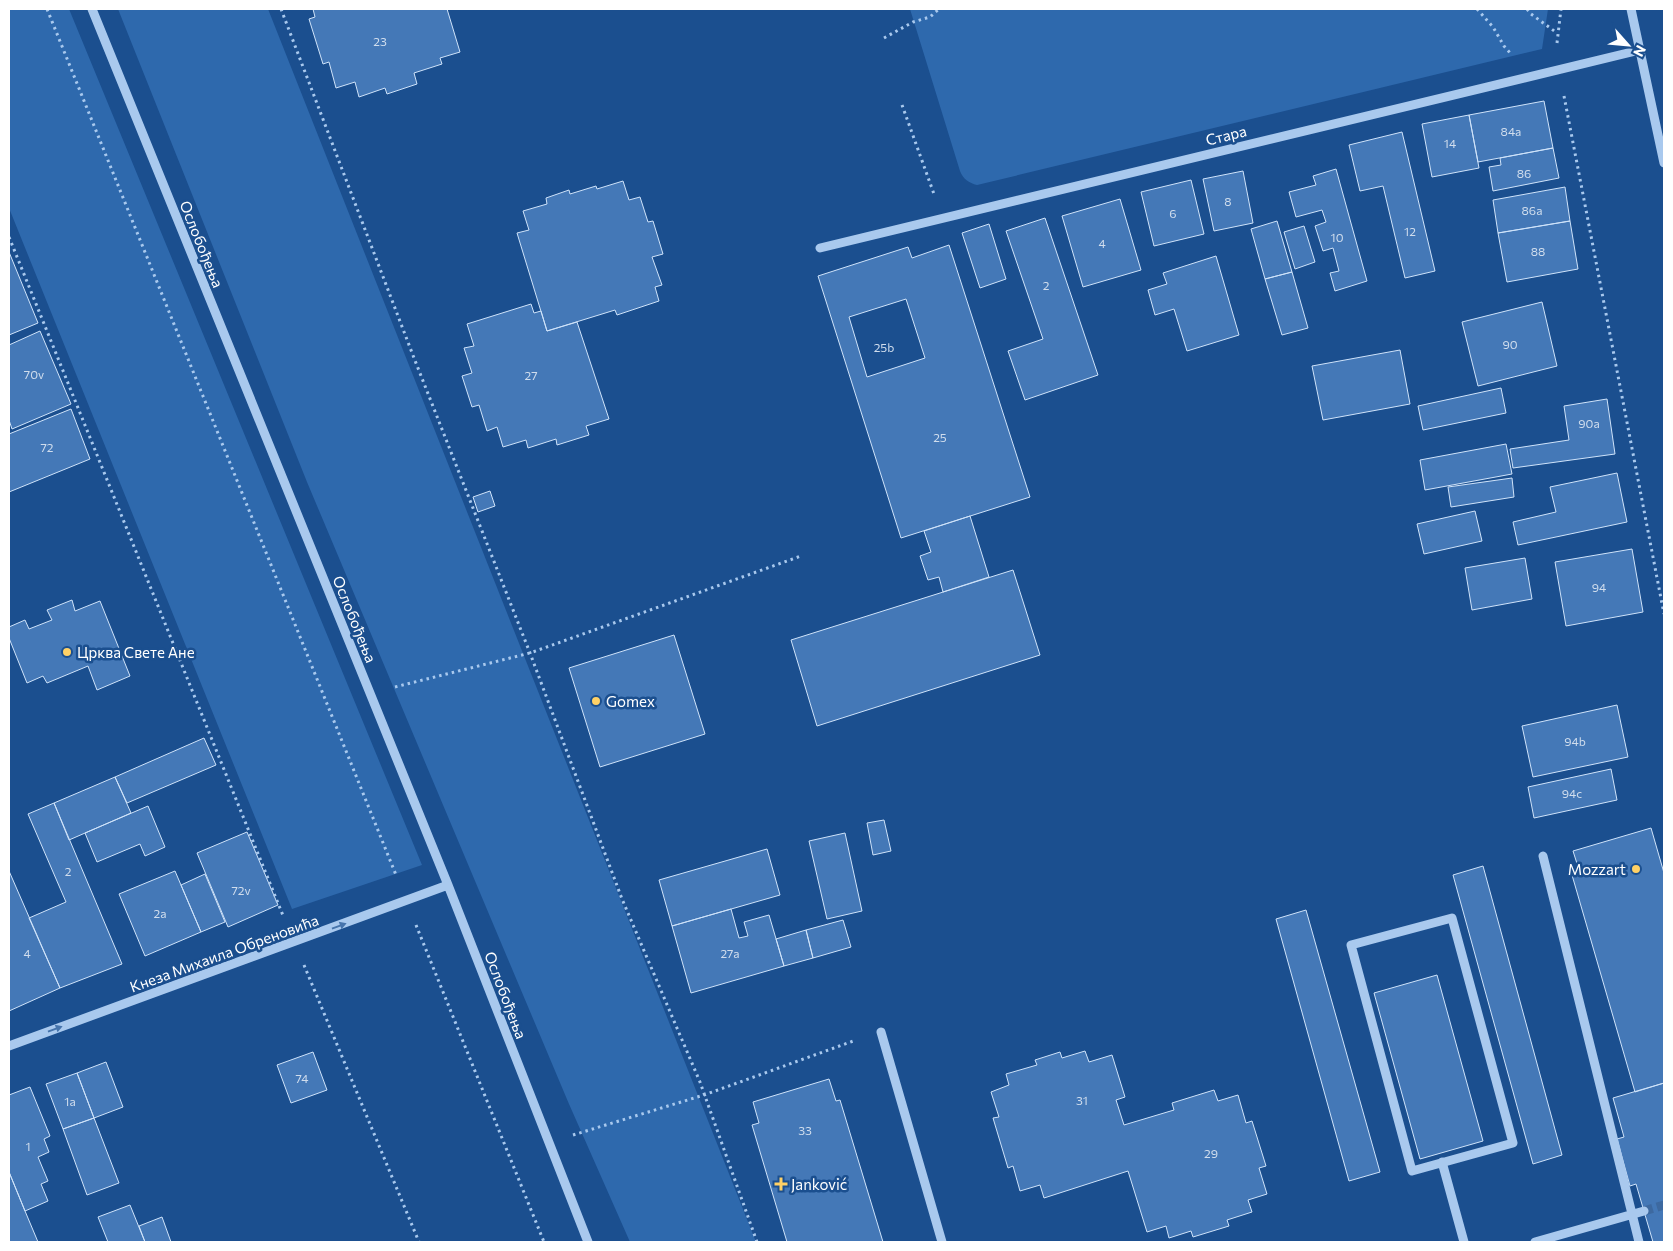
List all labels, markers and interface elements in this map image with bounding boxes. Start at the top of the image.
north arrow [1603,20,1653,70]
house number: 23 [373,34,387,48]
text: N [1630,43,1650,60]
street label: Стара [1204,121,1248,149]
house number: 84a [1501,124,1521,138]
house number: 14 [1444,136,1456,150]
house number: 86 [1517,166,1531,180]
house number: 8 [1224,194,1232,208]
street label: Ослобођења [176,198,228,290]
house number: 86a [1522,203,1542,217]
house number: 6 [1169,206,1177,220]
house number: 12 [1404,224,1416,238]
house number: 10 [1331,230,1344,244]
house number: 4 [1098,236,1106,250]
house number: 88 [1531,244,1545,258]
house number: 2 [1043,278,1050,292]
house number: 90 [1502,337,1518,351]
house number: 25b [874,340,894,354]
house number: 70v [24,367,44,381]
house number: 27 [525,368,537,382]
house number: 90a [1578,416,1600,430]
house number: 25 [933,430,947,444]
house number: 72 [41,440,54,454]
street label: Ослобођења [329,573,381,665]
house number: 94 [1592,580,1606,594]
place label: Црква Свете Ане [77,643,195,661]
marker: Црква Свете Ане [61,646,73,658]
place label: Gomex [606,692,655,710]
marker: Gomex [590,695,602,707]
house number: 94b [1564,734,1586,748]
house number: 94c [1562,786,1582,800]
place label: Mozzart [1568,860,1626,878]
marker: Mozzart [1630,863,1642,875]
house number: 2 [65,864,72,878]
house number: 72v [231,883,251,897]
house number: 2a [154,906,166,920]
street label: Кнеза Михаила Обреновића [127,910,321,996]
one-way arrow [332,922,347,930]
house number: 4 [23,946,31,960]
house number: 27a [720,946,740,960]
street label: Ослобођења [481,949,531,1041]
one-way arrow [47,1025,62,1032]
house number: 74 [296,1071,308,1085]
house number: 31 [1076,1093,1088,1107]
house number: 1a [64,1094,76,1108]
house number: 33 [798,1123,812,1137]
house number: 1 [25,1139,31,1153]
house number: 29 [1204,1146,1218,1160]
place label: Janković [791,1175,847,1193]
marker: Janković [775,1178,787,1190]

